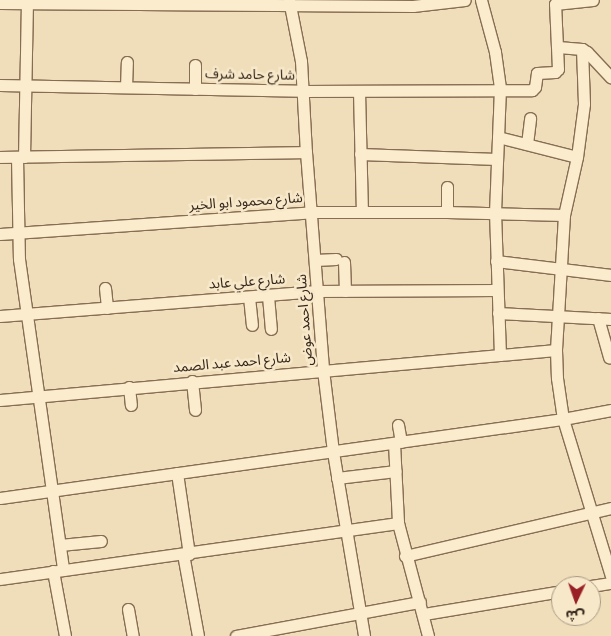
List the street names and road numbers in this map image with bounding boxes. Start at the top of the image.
street label: شارع حامد شرف [205,66,295,84]
street label: شارع محمود ابو الخير [189,190,303,214]
street label: شارع علي عابد [208,271,286,293]
street label: شارع احمد عوض [293,274,317,366]
street label: شارع احمد عبد الصمد [173,349,291,377]

